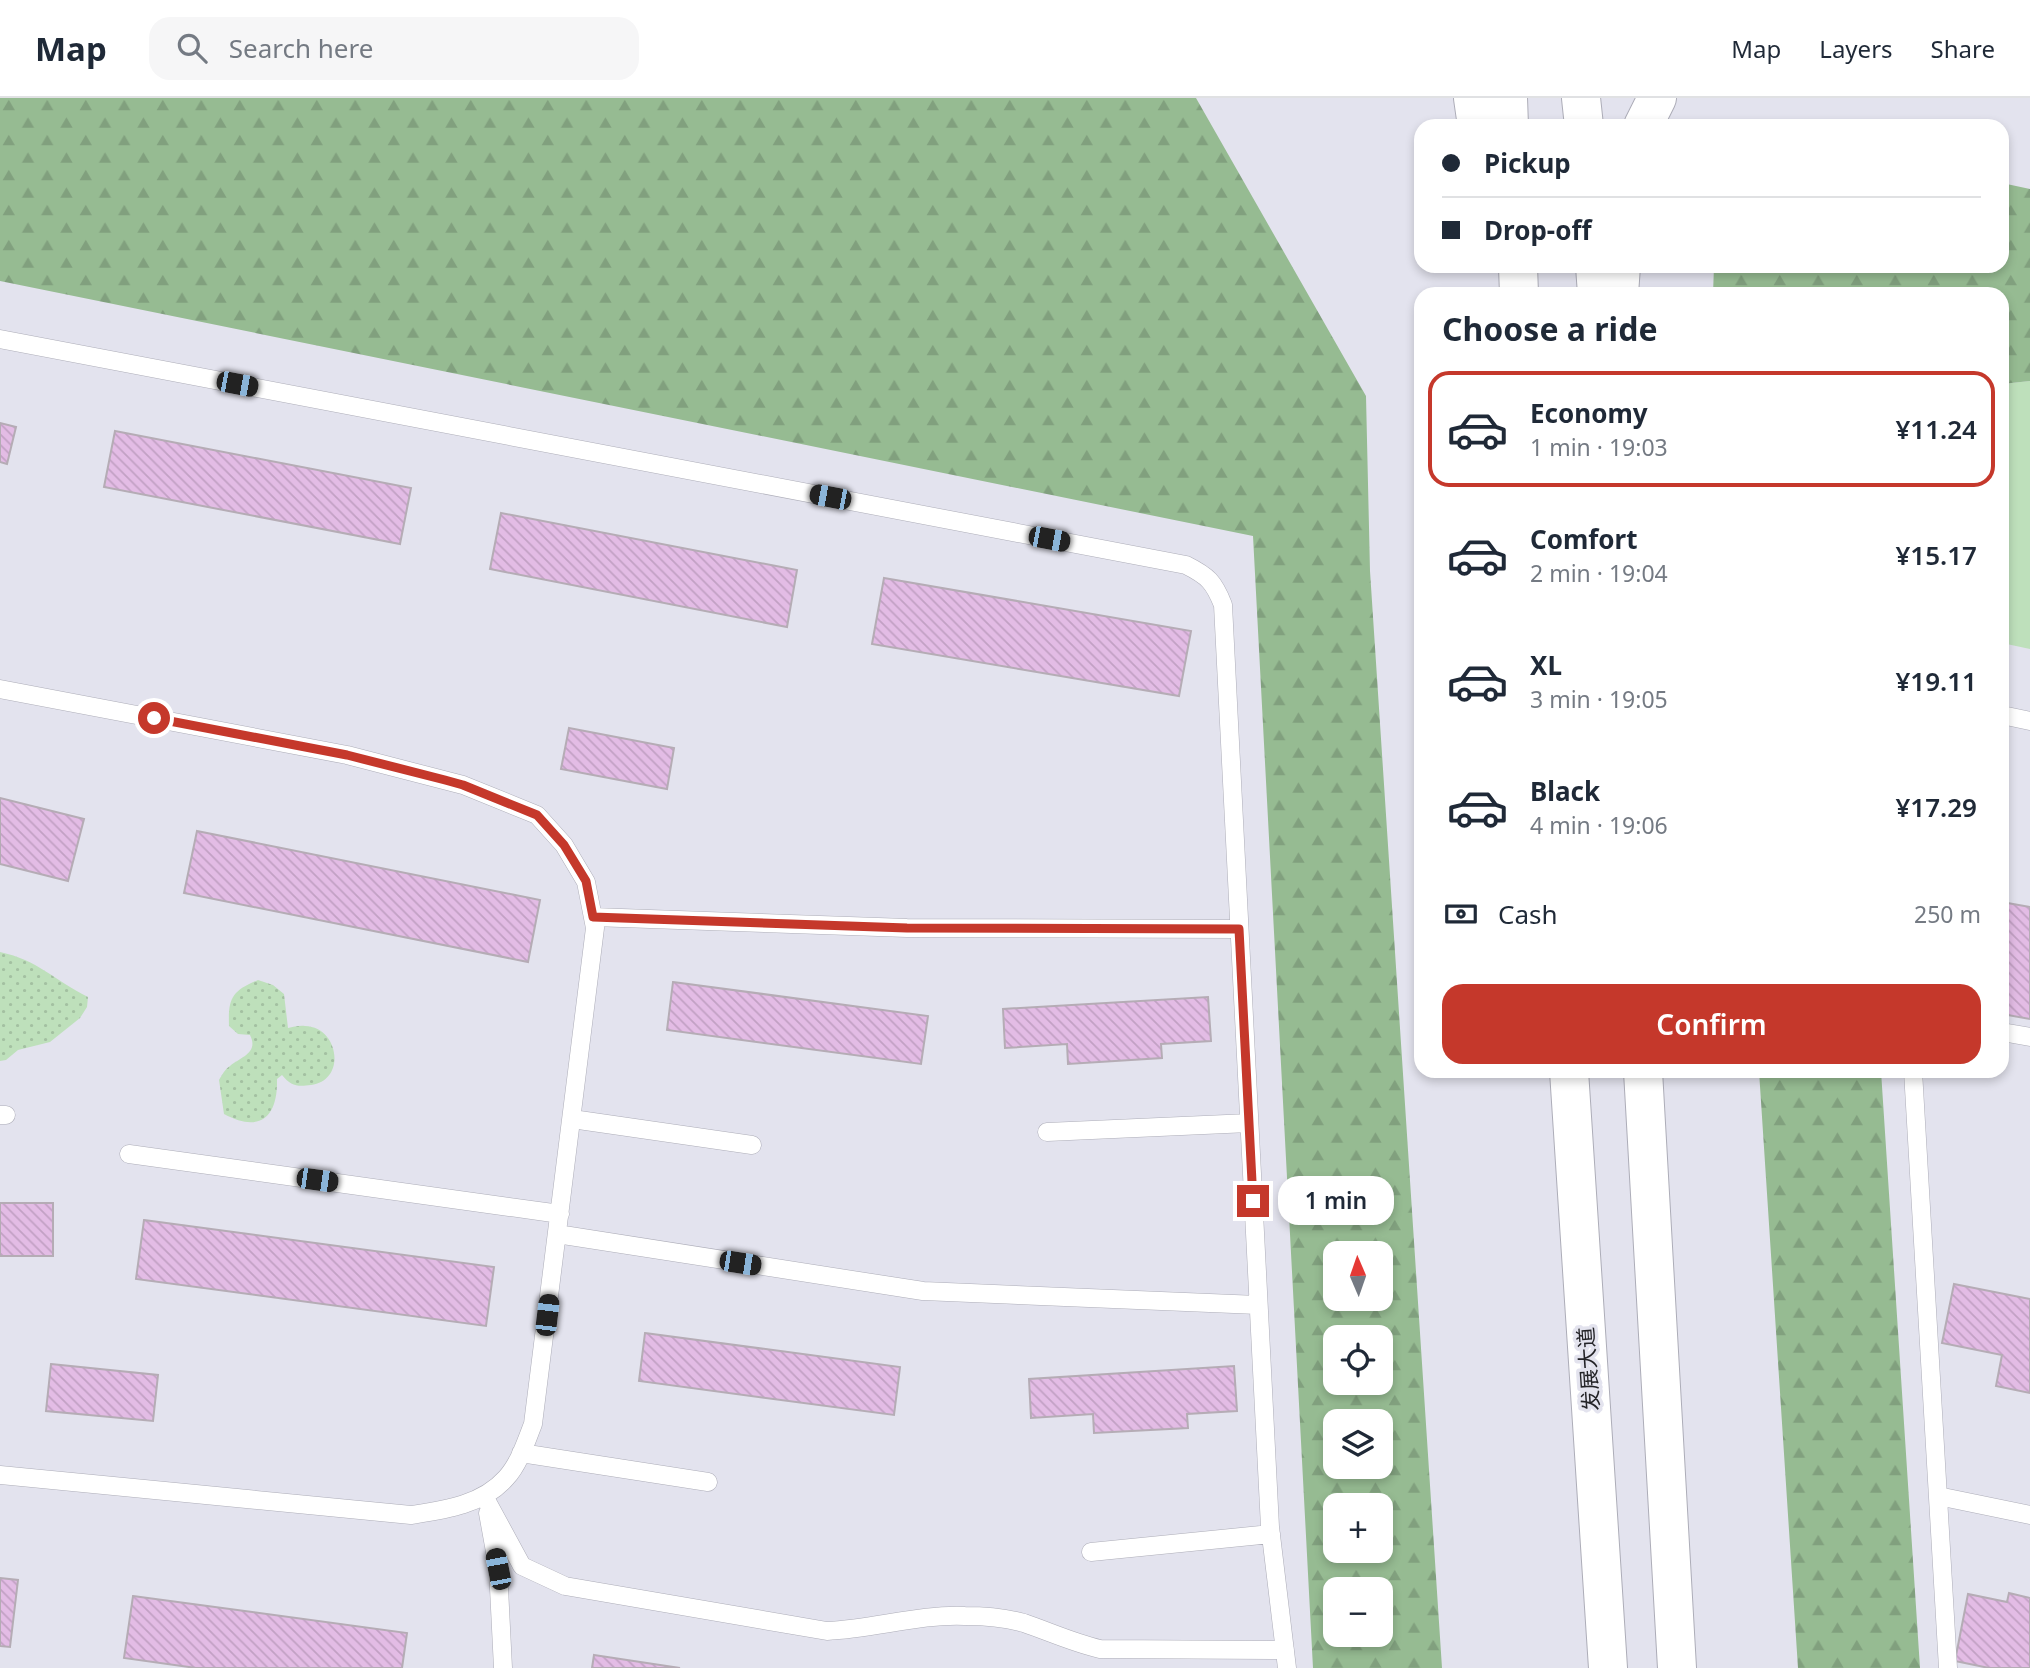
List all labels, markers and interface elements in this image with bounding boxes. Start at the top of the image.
search box [149,17,639,80]
text: Map [35,26,107,71]
icon: search [173,29,211,67]
text: Search here [229,30,373,66]
text: Map [1731,32,1781,65]
text: Layers [1819,32,1893,65]
text: Share [1931,32,1995,65]
text: Pickup [1484,145,1571,181]
text: Drop-off [1484,212,1591,248]
text: Choose a ride [1442,307,1658,350]
car [215,370,260,398]
text: Economy [1530,395,1648,431]
icon: car [1446,398,1509,461]
text: ¥11.24 [1895,411,1977,447]
text: 1 min · 19:03 [1530,431,1668,463]
car [808,483,853,511]
text: Comfort [1530,521,1638,557]
icon: car [1446,524,1509,587]
car [1027,525,1072,553]
text: ¥15.17 [1895,537,1977,573]
text: 2 min · 19:04 [1530,557,1668,589]
text: XL [1530,647,1562,683]
icon: car [1446,650,1509,713]
text: ¥19.11 [1895,663,1977,699]
text: 3 min · 19:05 [1530,683,1668,715]
route start [138,702,170,734]
text: Black [1530,773,1600,809]
icon: car [1446,776,1509,839]
text: ¥17.29 [1895,789,1977,825]
text: 4 min · 19:06 [1530,809,1668,841]
icon: cash [1442,895,1480,933]
text: Cash [1498,896,1558,932]
text: 250 m [1914,898,1981,930]
button: Confirm [1442,984,1981,1064]
car [295,1167,340,1193]
callout: 1 min [1278,1176,1393,1226]
text: 1 min [1305,1184,1367,1216]
route end [1237,1185,1269,1217]
north arrow [1323,1241,1393,1311]
map controls [1323,1241,1393,1647]
car [718,1249,763,1277]
car [535,1293,560,1337]
button: locate [1323,1325,1393,1395]
street label: 发展大道 [1571,1326,1605,1412]
button: layers [1323,1409,1393,1479]
button: + [1323,1493,1393,1563]
car [484,1546,513,1592]
button: − [1323,1577,1393,1647]

